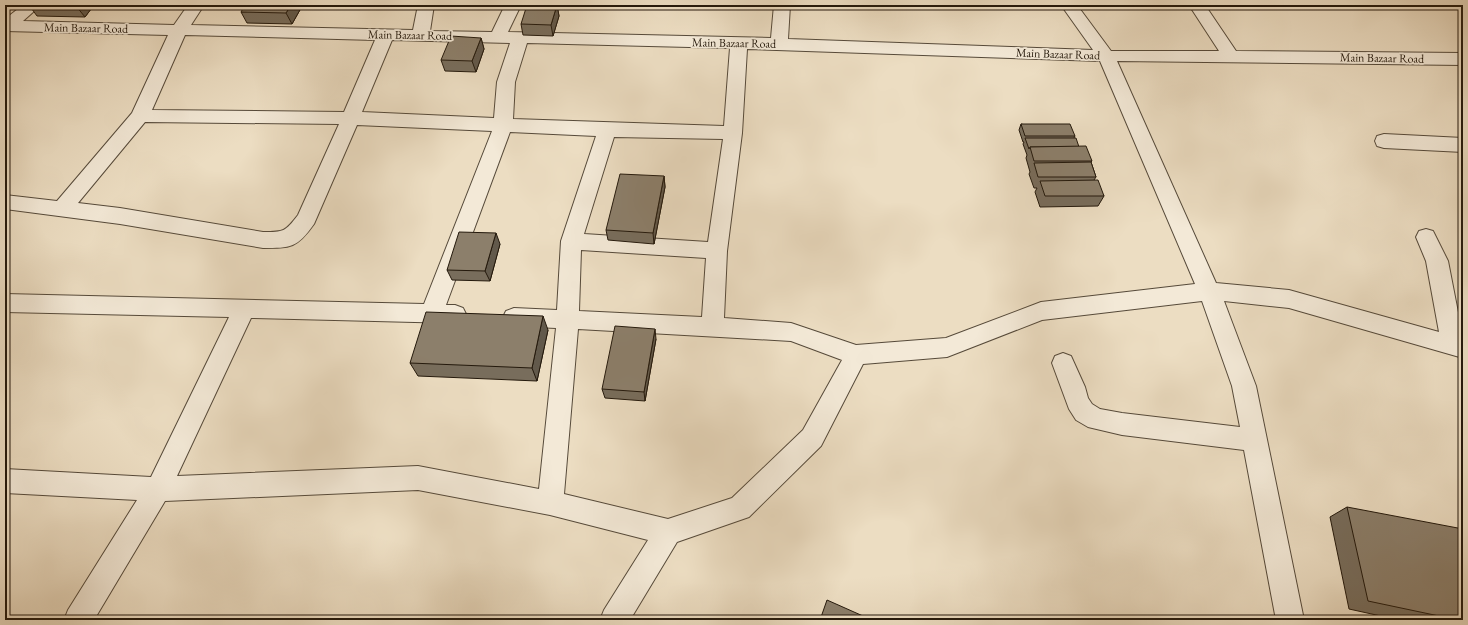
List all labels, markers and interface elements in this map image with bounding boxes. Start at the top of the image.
street label: Main Bazaar Road [44,19,129,37]
street label: Main Bazaar Road [368,26,453,44]
street label: Main Bazaar Road [692,34,777,52]
street label: Main Bazaar Road [1016,45,1101,63]
street label: Main Bazaar Road [1340,49,1425,67]

